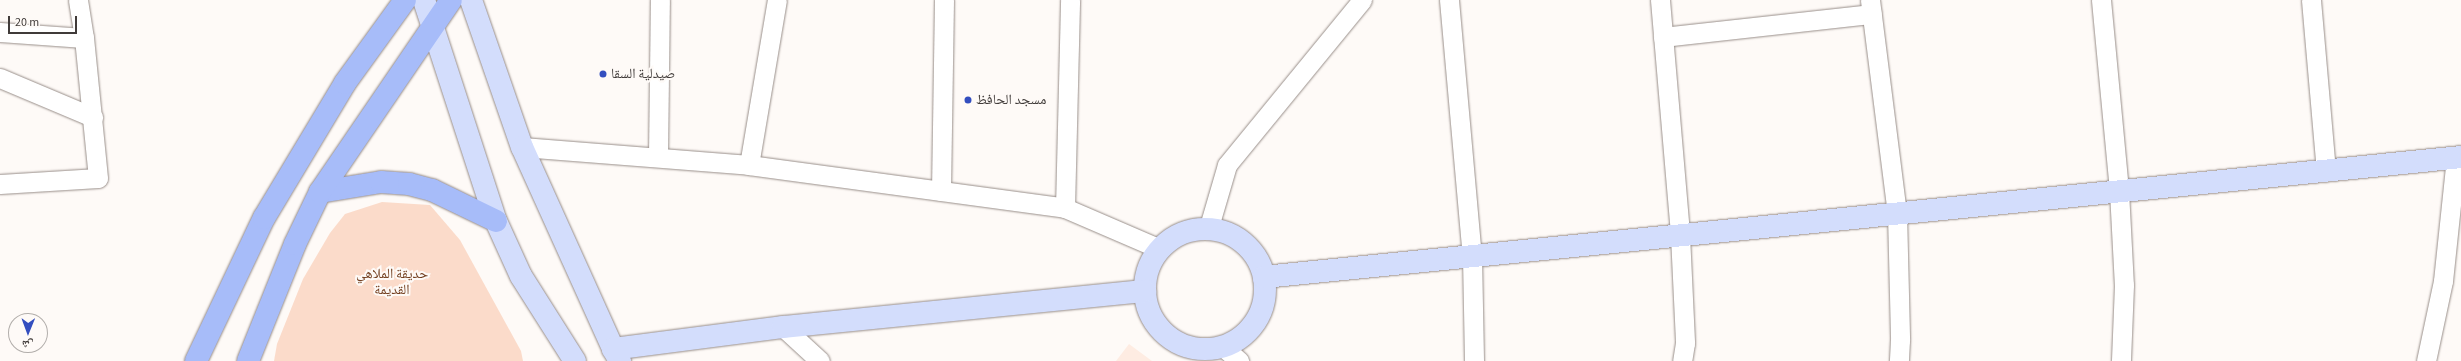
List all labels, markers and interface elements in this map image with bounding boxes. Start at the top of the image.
scale bar [10,8,79,34]
text: 20 m [15,14,39,31]
place label: صيدلية السقا [611,66,675,82]
marker: صيدلية السقا [598,69,608,79]
place label: مسجد الحافظ [976,92,1046,108]
marker: مسجد الحافظ [963,95,973,105]
park label: حديقة الملاهي القديمة [356,266,428,298]
north arrow [8,313,48,353]
text: ش [22,337,34,352]

